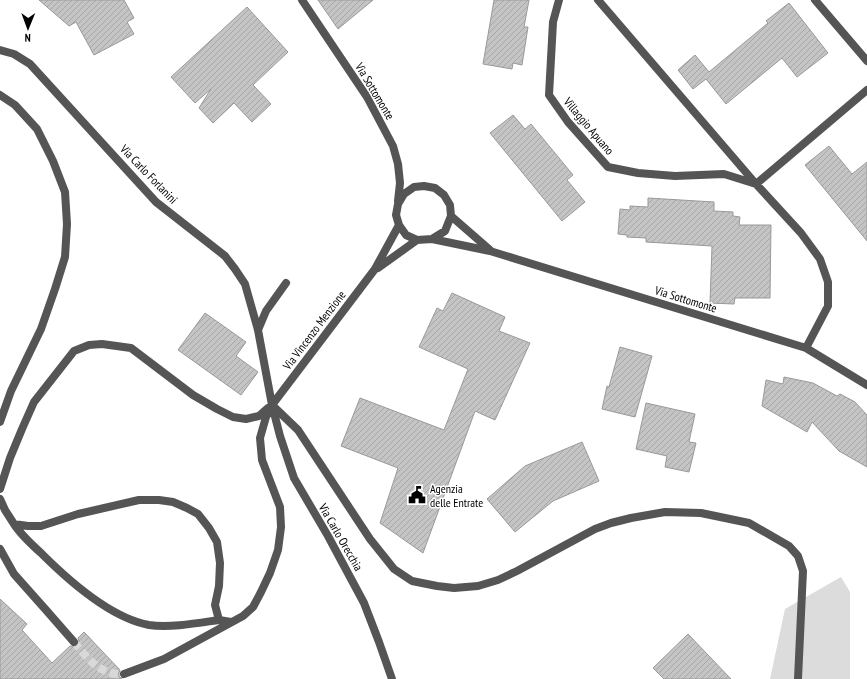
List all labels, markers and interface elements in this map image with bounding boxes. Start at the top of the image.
north arrow [8,8,48,48]
text: N [25,31,31,45]
street label: Via Sottomonte [352,59,398,122]
street label: Villaggio Apuano [560,93,617,158]
street label: Via Carlo Forlanini [116,141,181,207]
street label: Via Sottomonte [652,282,719,316]
street label: Via Vincenzo Menzione [279,288,349,373]
place label: Agenzia delle Entrate [430,481,483,510]
public building icon: Agenzia delle Entrate [407,485,427,505]
street label: Via Carlo Orecchia [315,500,366,573]

